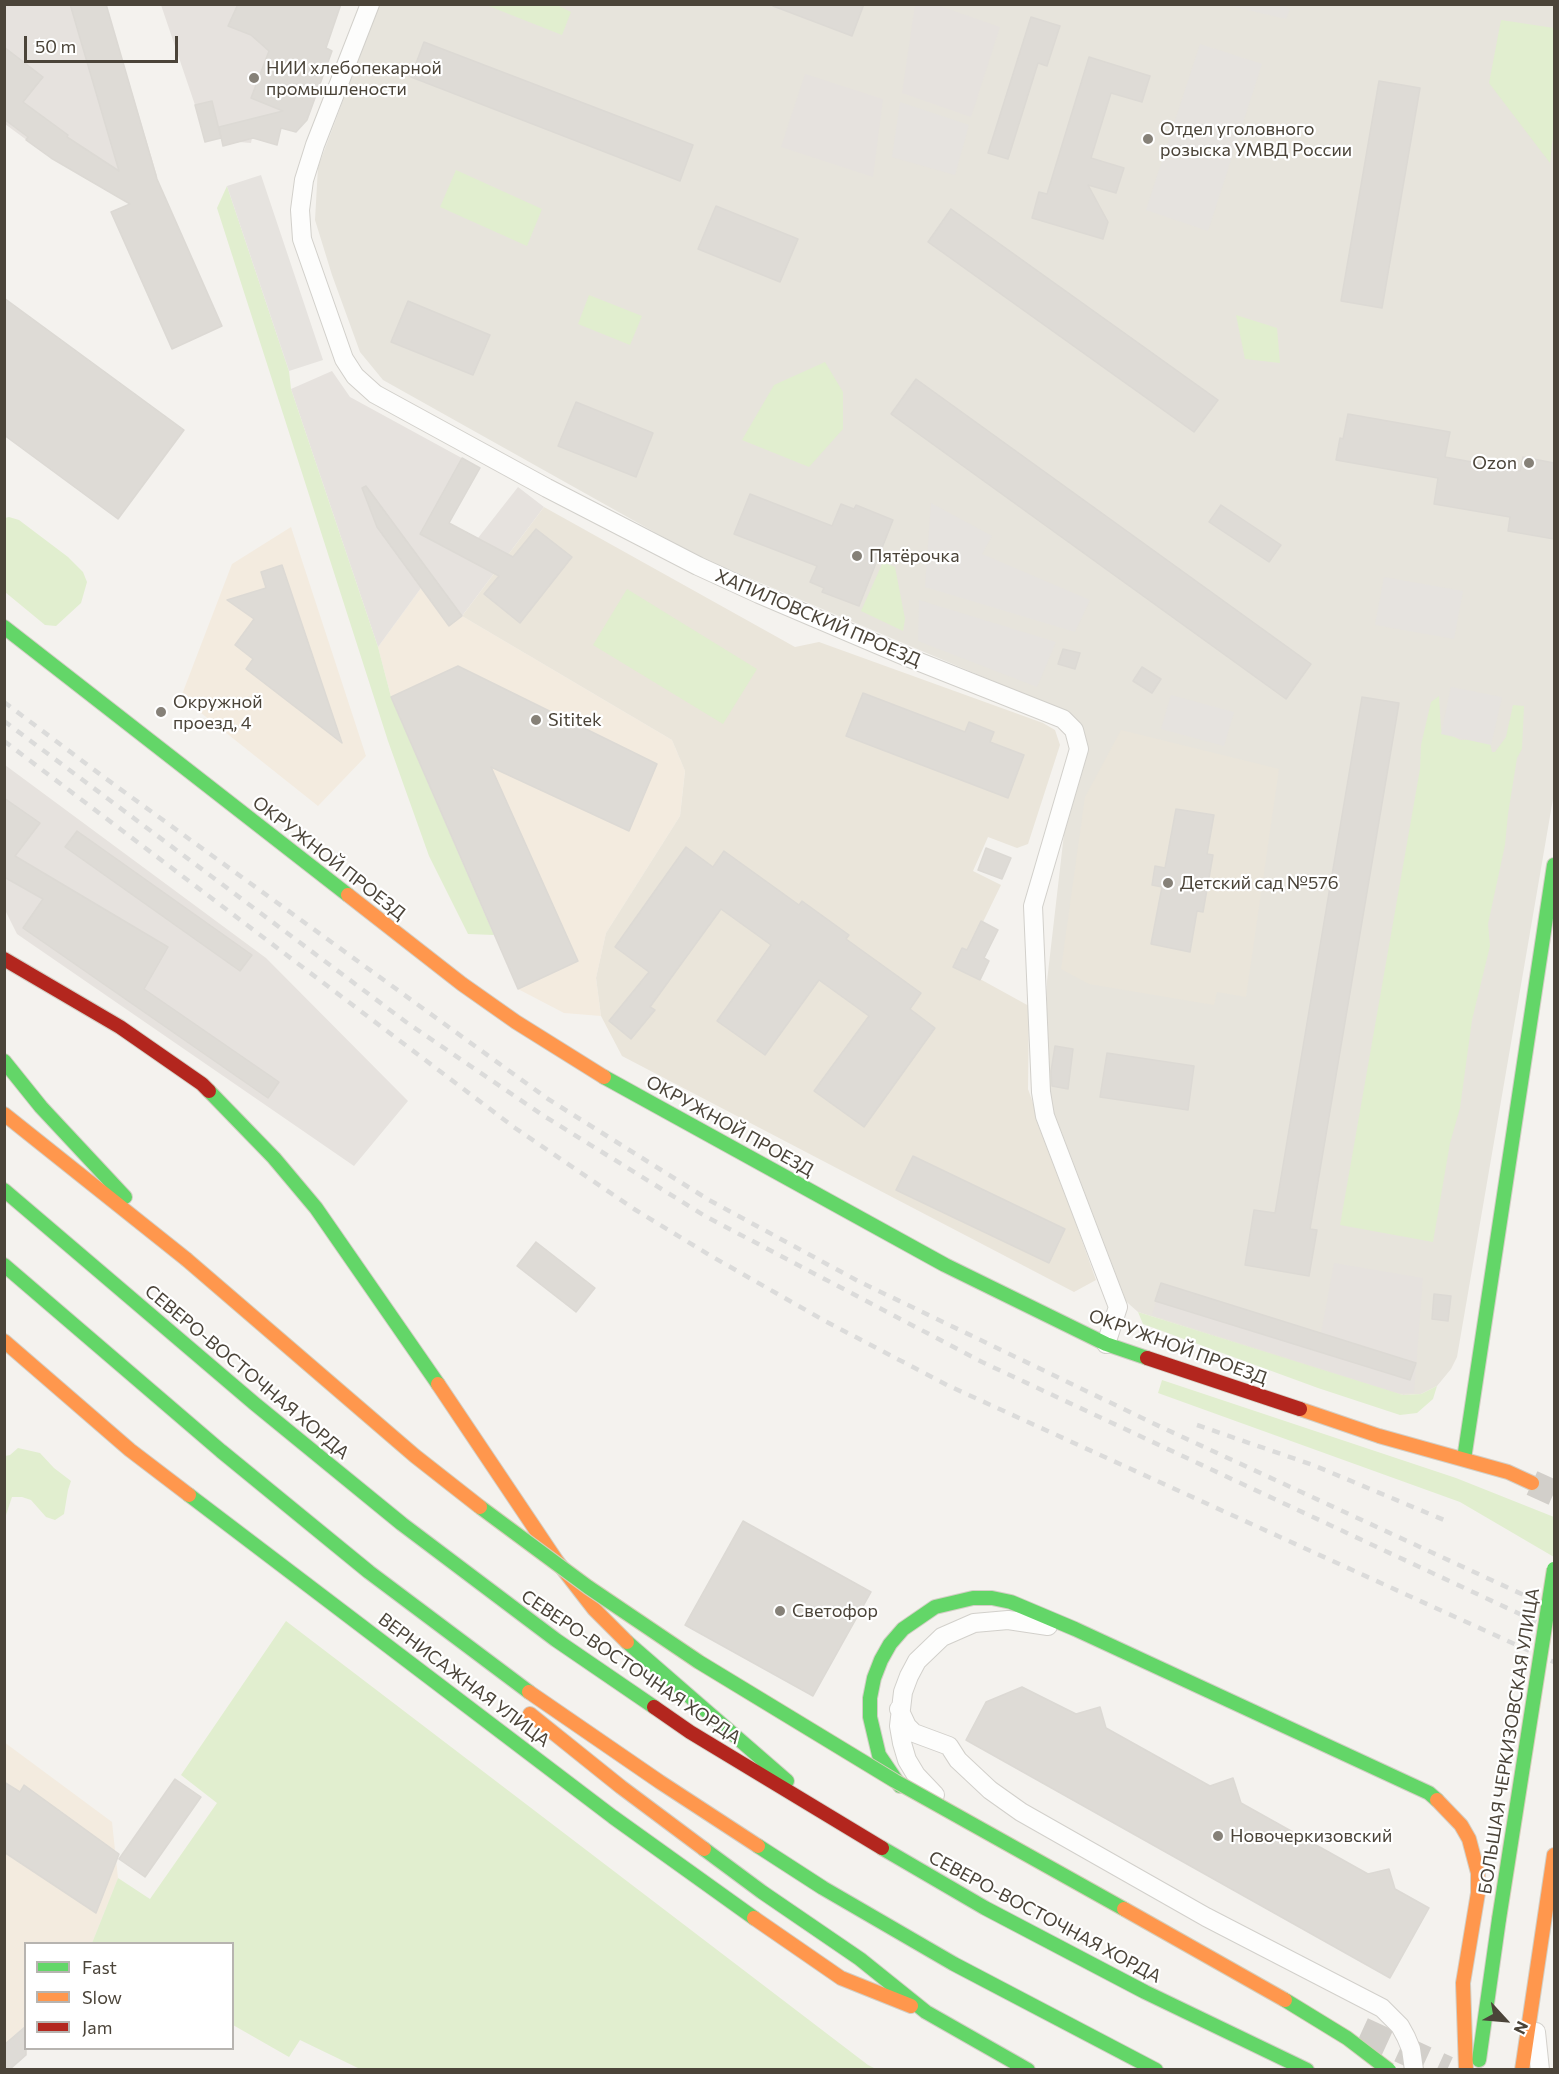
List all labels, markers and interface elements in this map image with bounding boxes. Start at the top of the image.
scale bar [27,24,182,62]
text: 50 m [35,35,76,57]
place label: НИИ хлебопекарной промышлености [266,57,442,100]
marker: НИИ хлебопекарной промышлености [247,71,261,85]
place label: Отдел уголовного розыска УМВД России [1160,118,1352,160]
marker: Отдел уголовного розыска УМВД России [1141,132,1155,146]
place label: Ozon [1472,452,1517,474]
marker: Ozon [1522,456,1536,470]
place label: Пятёрочка [869,545,960,567]
marker: Пятёрочка [850,549,864,563]
street label: ХАПИЛОВСКИЙ ПРОЕЗД [712,565,924,671]
place label: Окружной проезд, 4 [173,691,263,734]
marker: Окружной проезд, 4 [154,705,168,719]
place label: Sititek [548,709,602,731]
marker: Sititek [529,713,543,727]
street label: ОКРУЖНОЙ ПРОЕЗД [248,792,410,924]
place label: Детский сад №576 [1180,872,1339,894]
marker: Детский сад №576 [1161,876,1175,890]
street label: ОКРУЖНОЙ ПРОЕЗД [642,1071,818,1181]
street label: СЕВЕРО-ВОСТОЧНАЯ ХОРДА [140,1280,354,1464]
street label: ОКРУЖНОЙ ПРОЕЗД [1086,1305,1270,1389]
street label: СЕВЕРО-ВОСТОЧНАЯ ХОРДА [517,1585,745,1749]
street label: БОЛЬШАЯ ЧЕРКИЗОВСКАЯ УЛИЦА [1474,1586,1544,1896]
place label: Светофор [792,1600,878,1622]
marker: Светофор [773,1604,787,1618]
street label: ВЕРНИСАЖНАЯ УЛИЦА [374,1608,554,1752]
place label: Новочеркизовский [1230,1825,1392,1847]
marker: Новочеркизовский [1211,1829,1225,1843]
street label: СЕВЕРО-ВОСТОЧНАЯ ХОРДА [925,1846,1165,1988]
legend [24,1942,234,2050]
text: Fast [82,1956,117,1978]
text: Slow [82,1986,122,2008]
north arrow [1475,1990,1535,2050]
text: Jam [82,2016,112,2038]
text: N [1510,2019,1533,2038]

